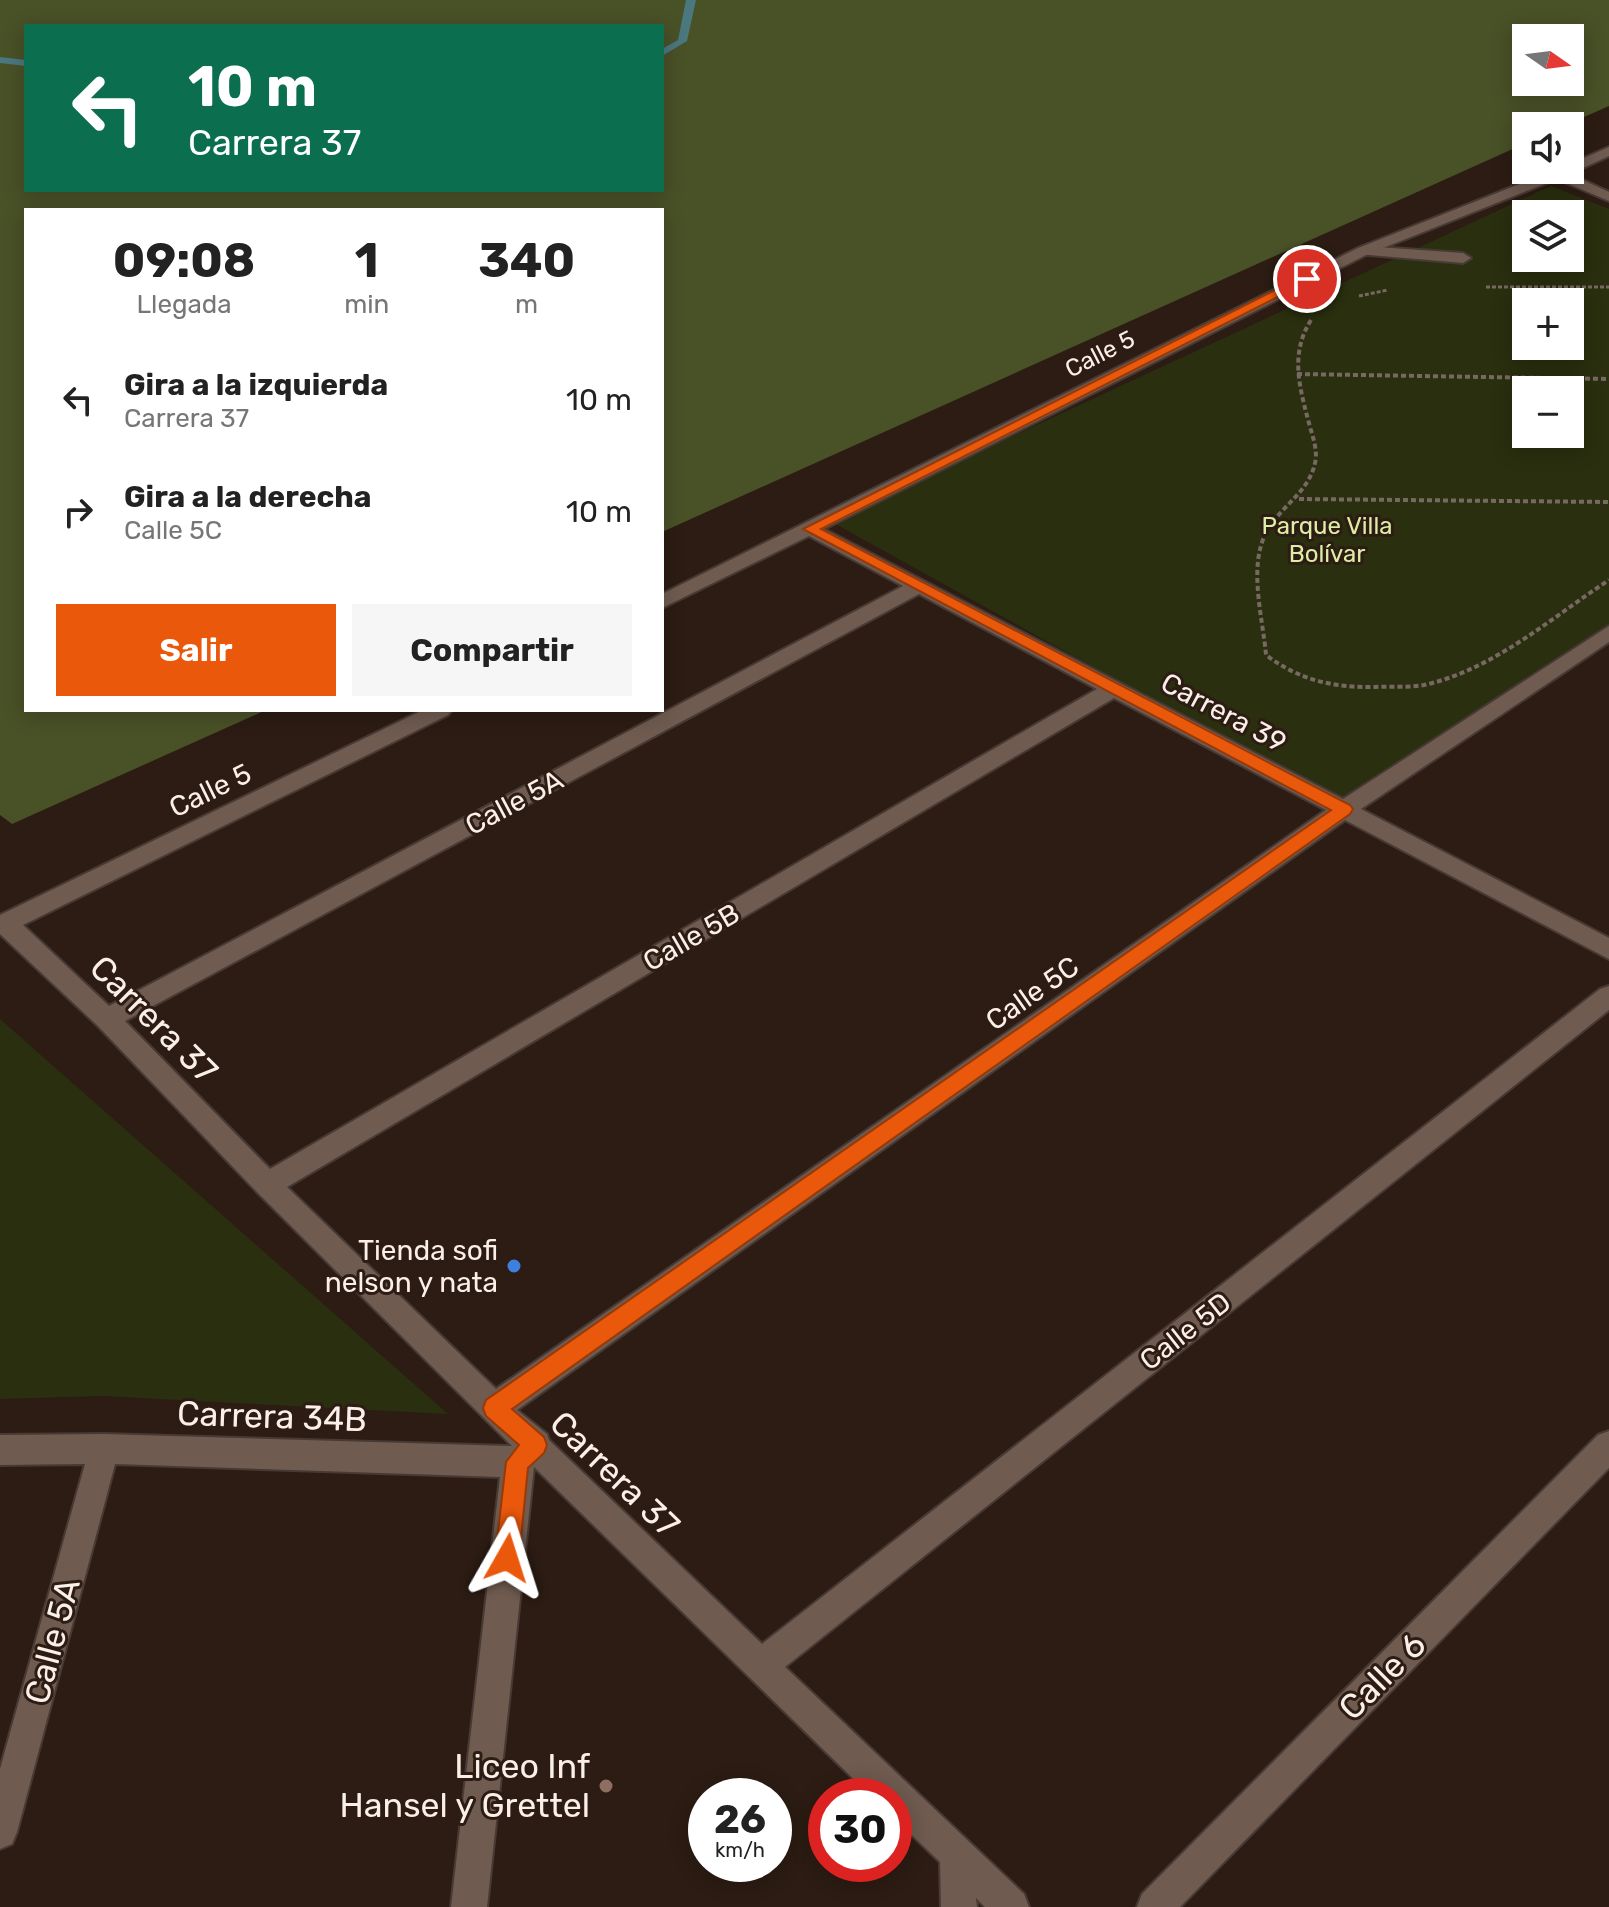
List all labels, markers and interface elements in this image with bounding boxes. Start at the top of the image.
north arrow [1512,24,1584,96]
map controls [1512,24,1584,448]
text: 10 m [188,54,317,120]
icon: left [56,56,160,160]
button: sound [1512,112,1584,184]
text: Carrera 37 [188,121,361,164]
button: layers [1512,200,1584,272]
text: 09:08 [113,232,255,289]
text: 1 [355,232,379,289]
text: 340 [478,232,575,289]
pin [1273,245,1341,313]
icon: arrive [1285,257,1329,301]
button: + [1512,288,1584,360]
text: Llegada [136,289,232,320]
text: min [344,289,389,320]
text: m [515,289,538,320]
street label: Calle 5 [1060,325,1140,383]
text: Gira a la izquierda [124,367,388,403]
button: − [1512,376,1584,448]
icon: left [56,378,100,422]
text: 10 m [566,382,632,418]
text: Carrera 37 [124,403,249,434]
text: Gira a la derecha [124,479,371,515]
icon: right [56,490,100,534]
text: 10 m [566,494,632,530]
park label: Parque Villa Bolívar [1261,512,1393,568]
text: Calle 5C [124,515,222,546]
button: Salir [56,604,336,696]
button: Compartir [352,604,632,696]
street label: Carrera 39 [1156,666,1292,759]
street label: Calle 5 [164,757,257,824]
street label: Calle 5A [460,763,569,842]
street label: Calle 5B [637,897,745,978]
street label: Carrera 37 [81,947,226,1092]
street label: Calle 5C [980,950,1085,1037]
place label: Tienda sofi nelson y nata [325,1234,498,1299]
marker: Tienda sofi nelson y nata [505,1257,523,1275]
street label: Calle 5D [1133,1286,1237,1377]
street label: Carrera 34B [176,1393,368,1440]
street label: Carrera 37 [542,1403,688,1546]
position arrow [465,1516,549,1600]
street label: Calle 5A [16,1574,89,1708]
street label: Calle 6 [1330,1624,1434,1728]
place label: Liceo Inf Hansel y Grettel [340,1746,590,1826]
marker: Liceo Inf Hansel y Grettel [597,1777,615,1795]
speed limit sign: 30 [808,1778,912,1882]
text: 26 [714,1796,766,1843]
text: km/h [715,1838,765,1862]

